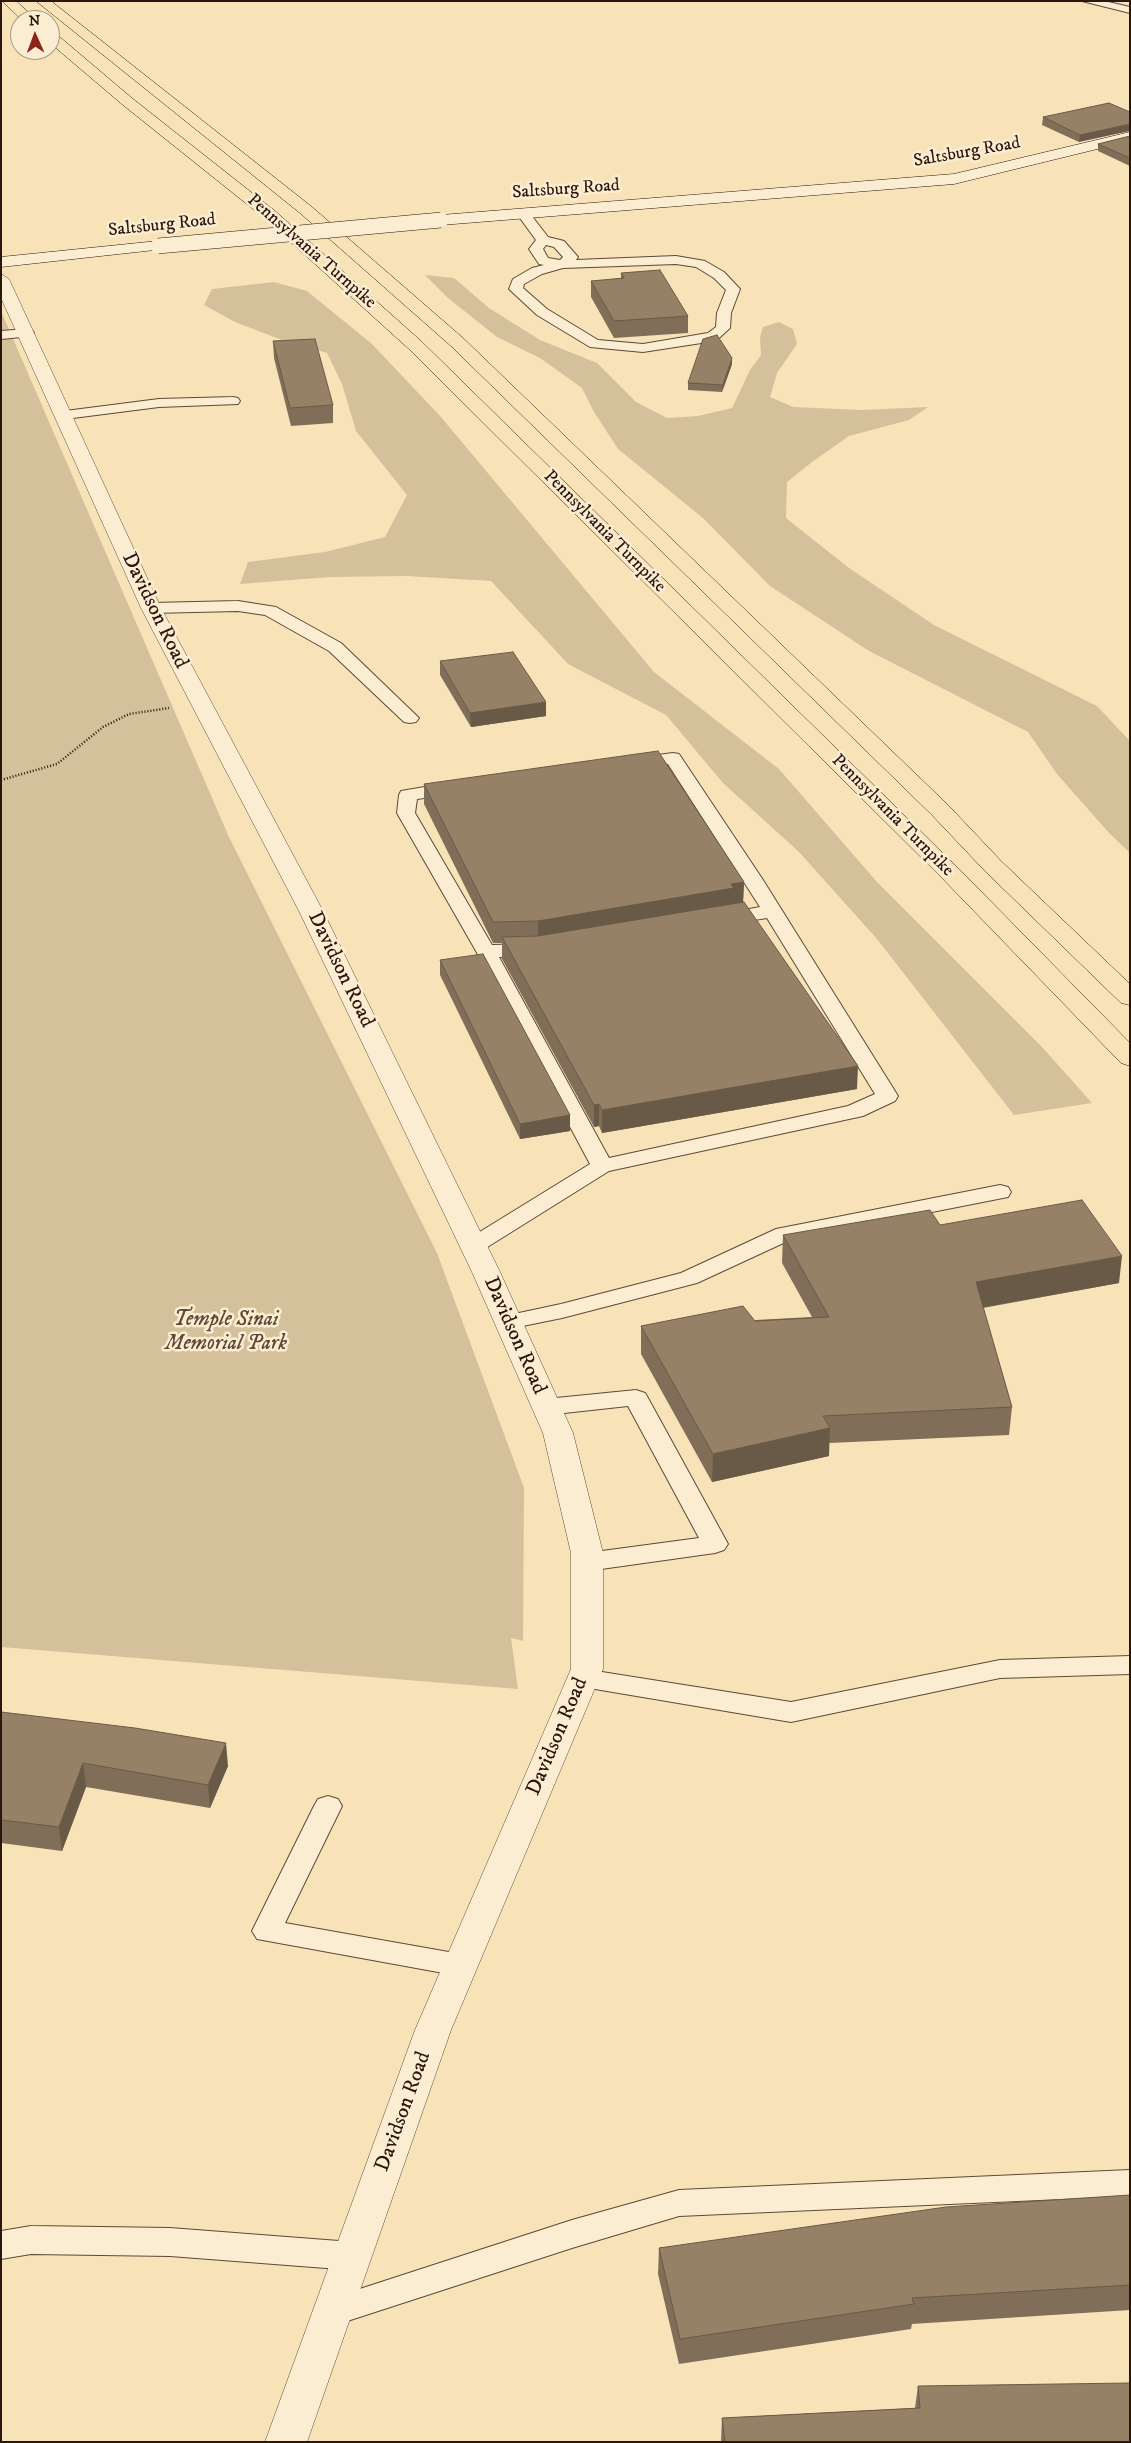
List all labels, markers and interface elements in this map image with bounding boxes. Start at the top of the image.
north arrow [10,10,60,60]
text: N [28,12,41,30]
street label: Saltsburg Road [912,133,1022,173]
street label: Saltsburg Road [511,175,621,205]
street label: Pennsylvania Turnpike [242,190,380,314]
street label: Saltsburg Road [107,210,217,242]
street label: Pennsylvania Turnpike [538,466,670,598]
street label: Davidson Road [115,549,193,673]
street label: Pennsylvania Turnpike [826,750,958,882]
street label: Davidson Road [301,908,379,1032]
street label: Davidson Road [477,1273,551,1399]
park label: Temple Sinai Memorial Park [165,1308,287,1358]
street label: Davidson Road [522,1674,594,1800]
street label: Davidson Road [371,2049,437,2175]

